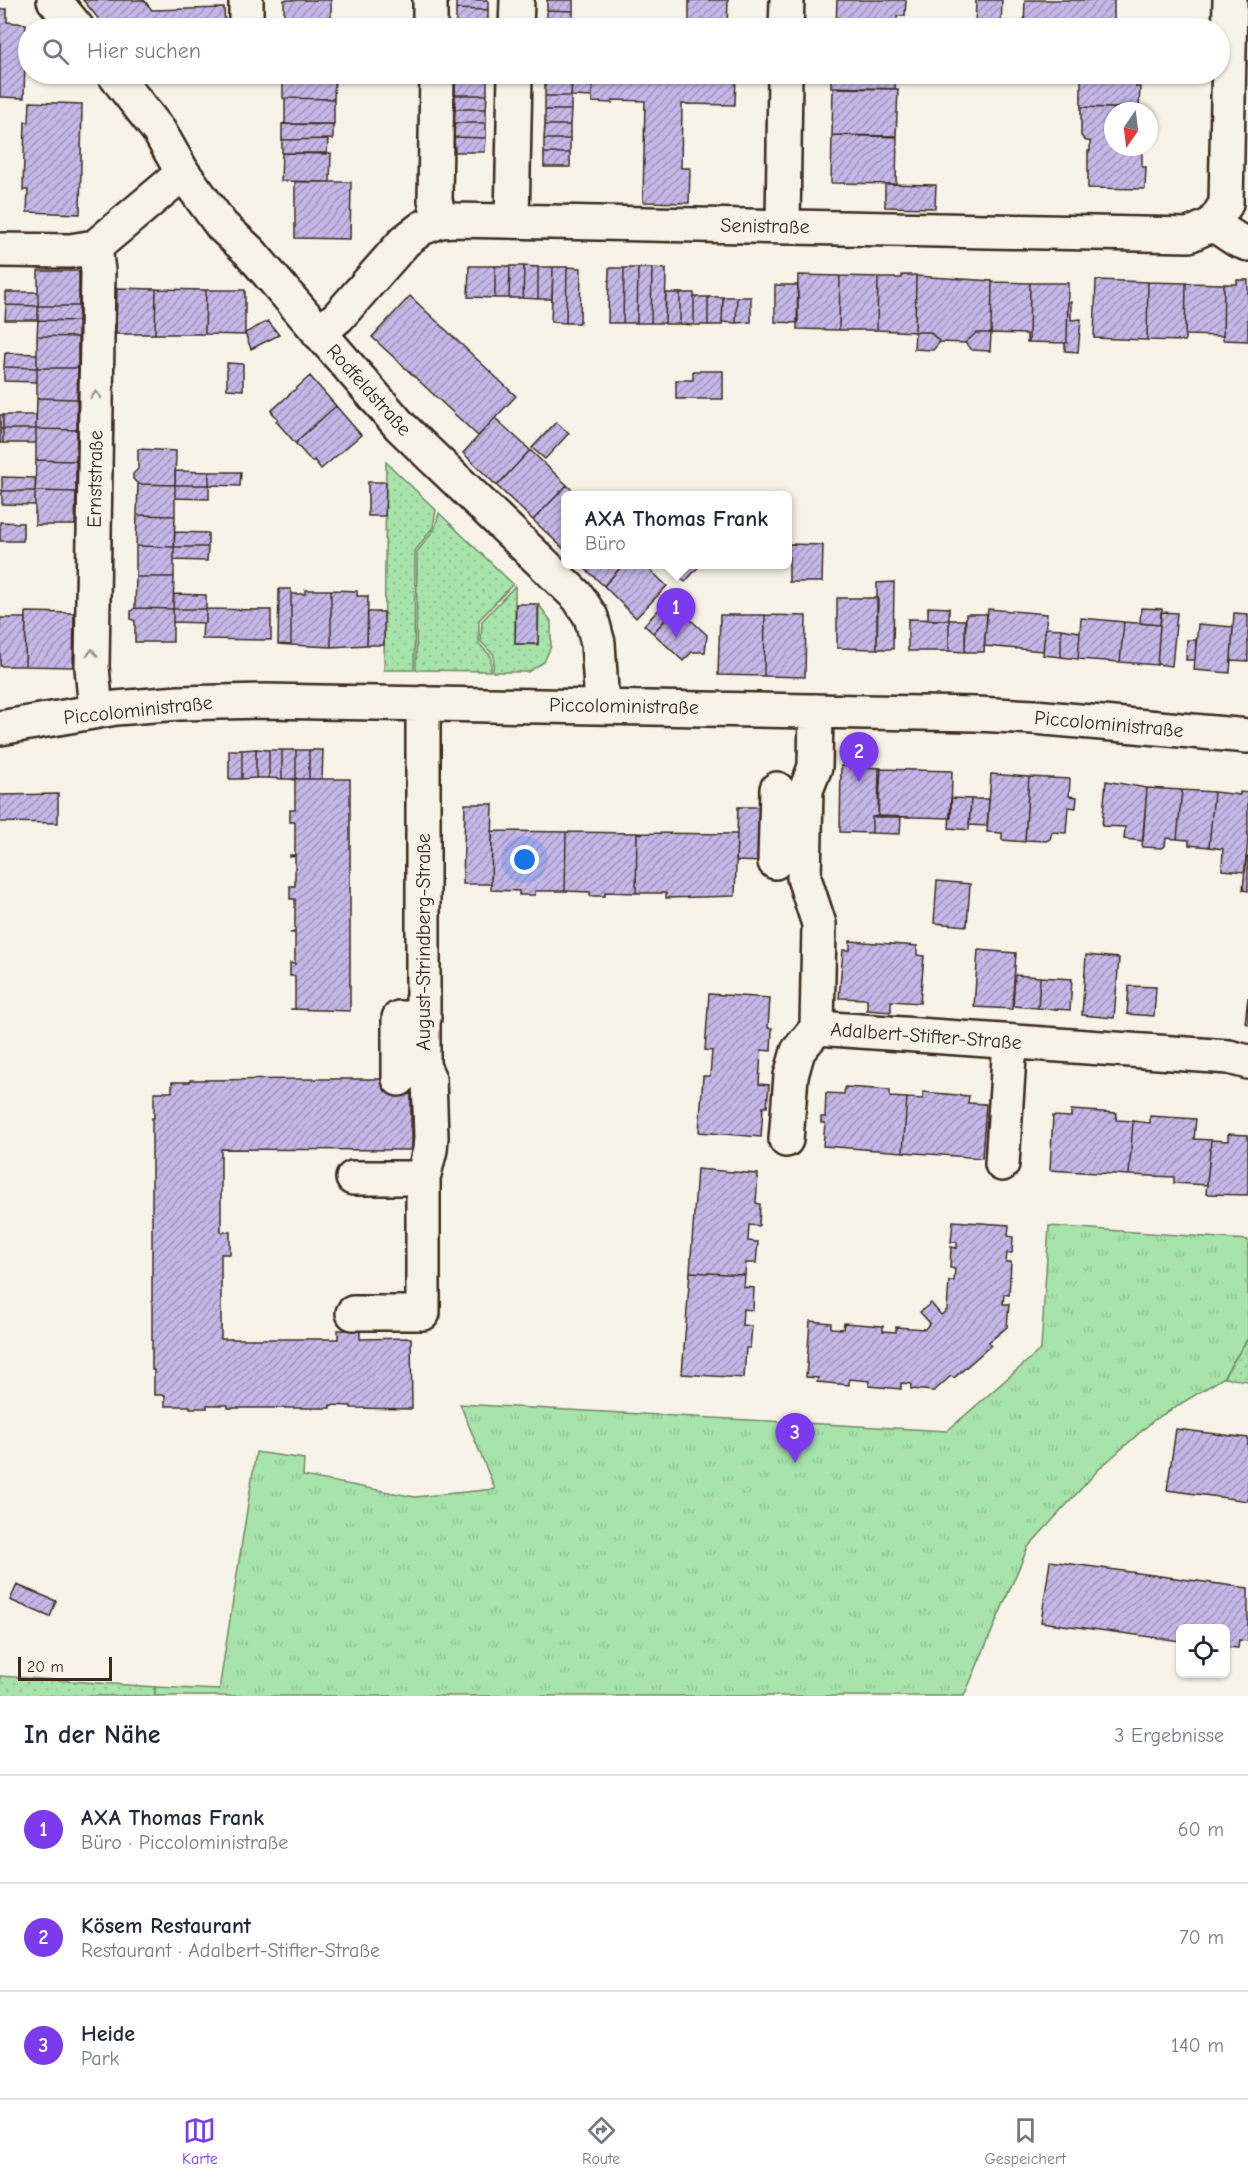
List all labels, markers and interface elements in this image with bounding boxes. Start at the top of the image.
search box [18,18,1230,84]
icon: search [39,35,72,68]
text: Hier suchen [87,38,201,64]
north arrow [1104,102,1158,156]
street label: Senistraße [720,214,810,238]
street label: Rodfeldstraße [322,339,416,441]
one-way arrow [90,390,102,399]
street label: Ernststraße [83,430,107,528]
popup [561,491,792,569]
text: AXA Thomas Frank [585,506,768,532]
text: Büro [585,532,626,555]
pin: 1 [656,588,696,638]
one-way arrow [86,648,98,657]
street label: Piccoloministraße [62,691,214,729]
street label: Piccoloministraße [549,693,699,719]
street label: Piccoloministraße [1033,706,1185,742]
pin: 2 [840,732,878,782]
street label: August-Strindberg-Straße [412,833,435,1051]
your location [510,845,539,874]
street label: Adalbert-Stifter-Straße [830,1018,1022,1054]
pin: 3 [776,1414,814,1463]
map controls [1176,1624,1230,1678]
button: locate [1176,1624,1230,1678]
scale bar [18,1654,112,1682]
text: 20 m [27,1658,64,1676]
text: In der Nähe [24,1720,161,1750]
text: 3 Ergebnisse [1114,1724,1224,1747]
text: AXA Thomas Frank [81,1805,264,1831]
text: 1 [40,1818,47,1841]
text: 60 m [1178,1818,1224,1841]
text: Büro · Piccoloministraße [81,1831,288,1854]
text: Kösem Restaurant [81,1913,251,1939]
text: 2 [39,1926,48,1949]
text: 70 m [1179,1926,1224,1949]
text: Restaurant · Adalbert-Stifter-Straße [81,1939,380,1962]
text: Heide [81,2021,135,2047]
text: 3 [39,2034,48,2057]
text: 140 m [1171,2034,1224,2057]
text: Park [81,2047,119,2070]
tab: Karte [182,2114,218,2168]
tab: Route [582,2114,620,2168]
tab: Gespeichert [984,2114,1066,2168]

